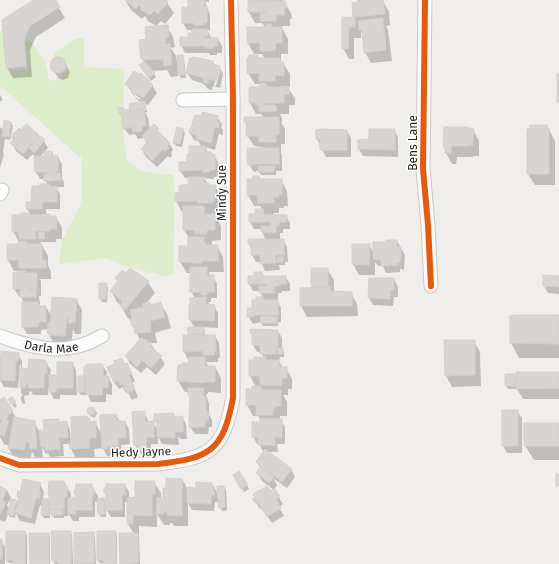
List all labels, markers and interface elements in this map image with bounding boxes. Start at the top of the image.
street label: Bens Lane [406,115,420,171]
street label: Mindy Sue [215,165,229,221]
street label: Darla Mae [23,337,80,356]
street label: Hedy Jayne [111,444,171,460]

